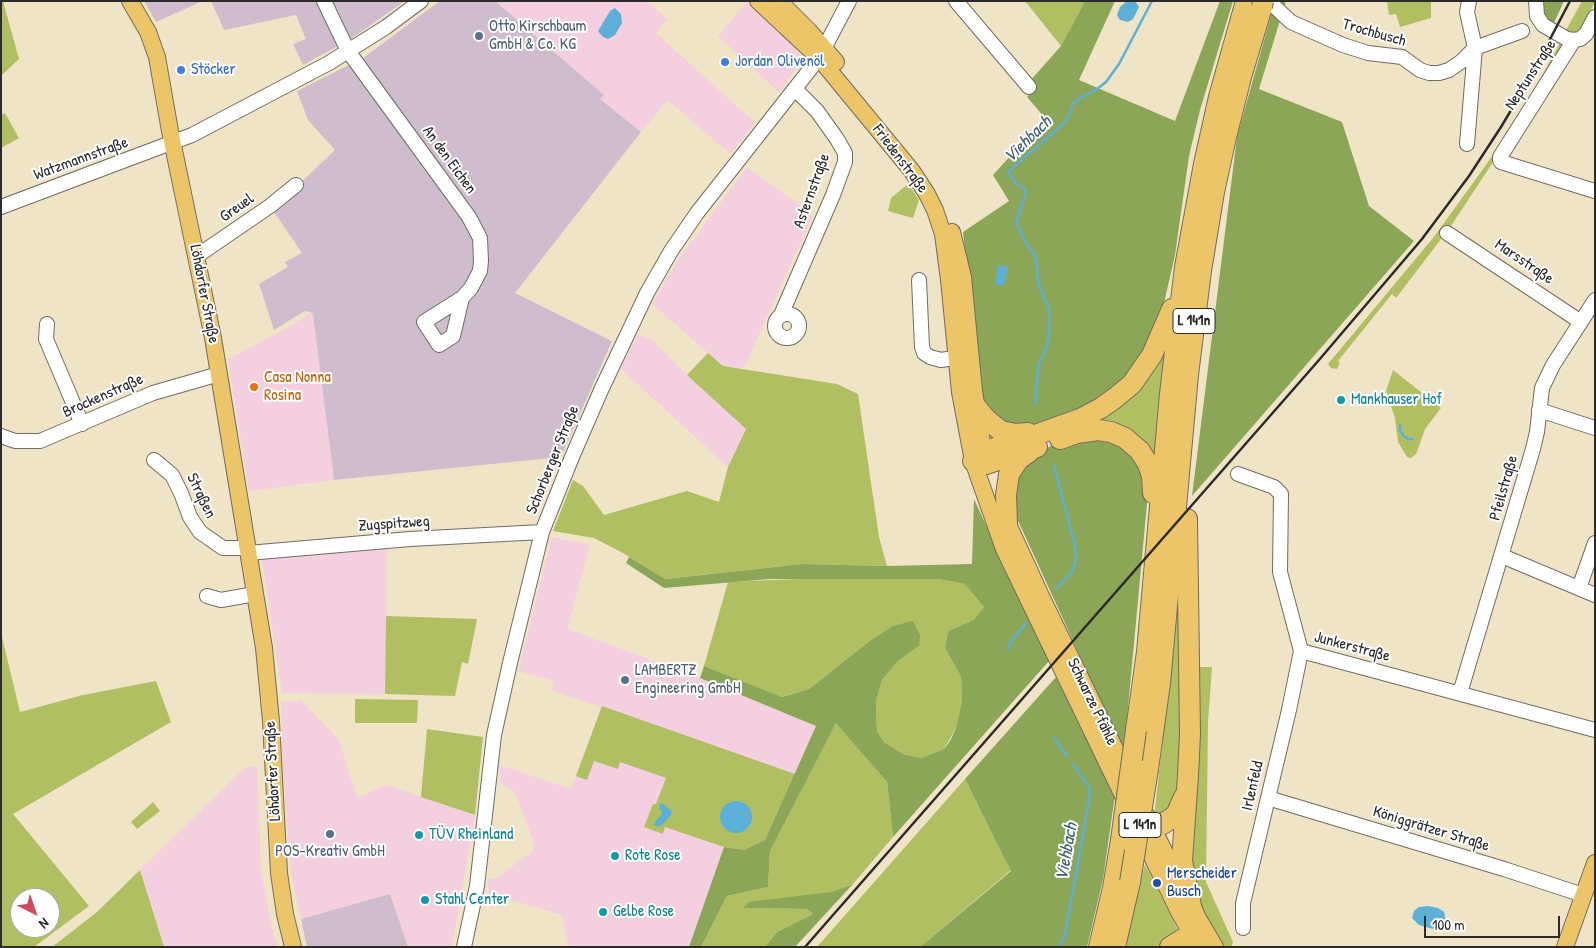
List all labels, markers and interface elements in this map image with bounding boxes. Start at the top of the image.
street label: Trochbusch [1340,15,1408,51]
place label: Otto Kirschbaum GmbH & Co. KG [489,17,586,55]
marker: Otto Kirschbaum GmbH & Co. KG [473,30,485,42]
street label: Neptunstraße [1501,36,1561,114]
place label: Jordan Olivenöl [735,52,824,72]
marker: Jordan Olivenöl [719,56,731,68]
place label: Stöcker [191,60,236,80]
marker: Stöcker [175,64,187,76]
water label: Viehbach [1000,112,1056,168]
street label: Friedenstraße [868,121,932,197]
street label: An den Eichen [418,122,480,198]
street label: Watzmannstraße [31,133,131,185]
street label: Asternstraße [790,151,834,231]
street label: Greuel [216,189,258,227]
street label: Marsstraße [1491,235,1557,289]
street label: Löhdorfer Straße [185,243,223,345]
road number: L 141n [1173,308,1215,334]
place label: Casa Nonna Rosina [264,368,331,406]
street label: Brockenstraße [60,370,146,422]
marker: Casa Nonna Rosina [248,381,260,393]
place label: Mankhauser Hof [1351,390,1442,410]
marker: Mankhauser Hof [1335,394,1347,406]
street label: Schorberger Straße [522,403,584,517]
street label: Pfeilstraße [1486,453,1522,523]
street label: Straßen [182,471,220,521]
street label: Zugspitzweg [358,512,430,536]
street label: Junkerstraße [1312,628,1392,666]
street label: Schwarze Pfähle [1063,656,1121,748]
place label: LAMBERTZ Engineering GmbH [635,661,740,699]
marker: LAMBERTZ Engineering GmbH [619,674,631,686]
street label: Löhdorfer Straße [261,721,285,821]
street label: Irlenfeld [1238,759,1268,813]
street label: Königgrätzer Straße [1370,802,1492,856]
road number: L 141n [1119,812,1161,838]
water label: Viehbach [1051,822,1083,882]
place label: TÜV Rheinland [429,825,513,845]
marker: POS-Kreativ GmbH [324,828,336,840]
marker: TÜV Rheinland [413,829,425,841]
place label: POS-Kreativ GmbH [275,842,385,862]
place label: Rote Rose [625,846,681,866]
marker: Rote Rose [609,850,621,862]
place label: Merscheider Busch [1167,864,1237,902]
marker: Merscheider Busch [1151,877,1163,889]
north arrow [10,888,60,938]
place label: Stahl Center [435,890,509,910]
marker: Stahl Center [419,894,431,906]
place label: Gelbe Rose [613,902,674,922]
marker: Gelbe Rose [597,906,609,918]
scale bar [1426,906,1562,938]
text: N [35,914,54,934]
text: 100 m [1432,914,1465,935]

